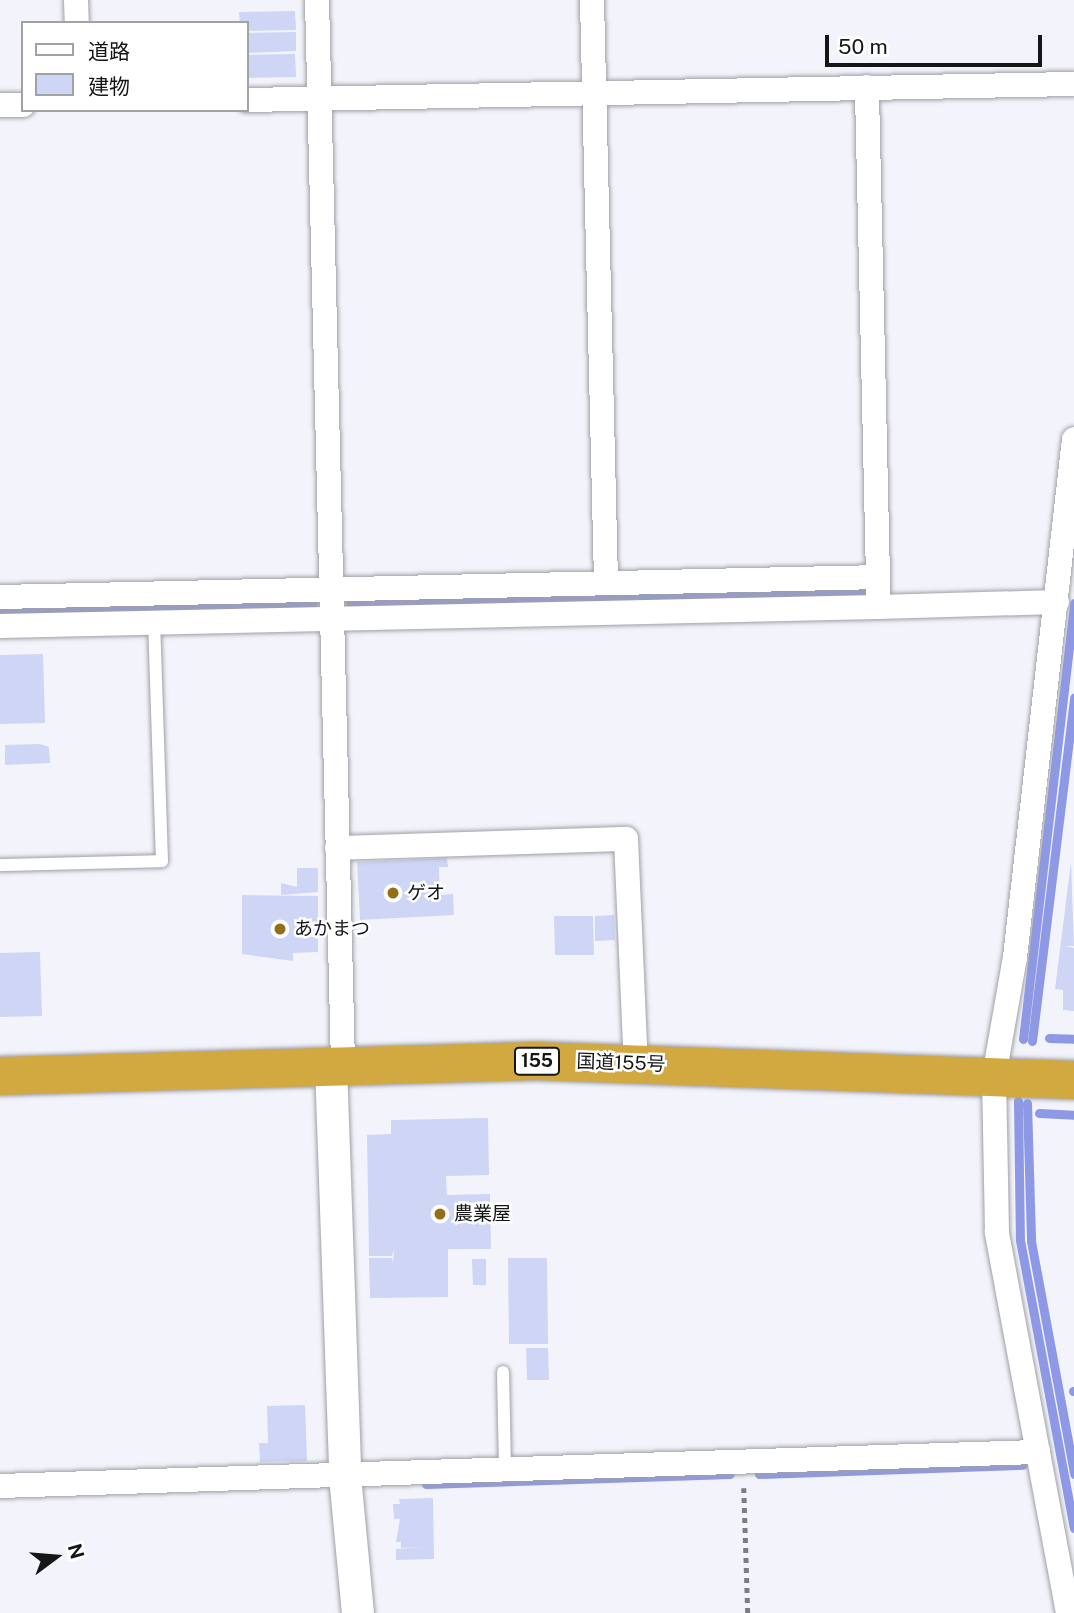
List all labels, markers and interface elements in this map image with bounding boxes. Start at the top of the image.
legend [21,21,248,112]
scale bar [829,21,1046,65]
text: 50 m [838,34,888,59]
text: 道路 [88,39,130,64]
text: 建物 [88,74,130,99]
place label: ゲオ [407,882,445,904]
marker: ゲオ [385,885,401,901]
place label: あかまつ [294,918,370,940]
marker: あかまつ [272,921,288,937]
road number: 155 [512,1046,562,1076]
street label: 国道155号 [576,1050,666,1076]
place label: 農業屋 [454,1203,511,1225]
marker: 農業屋 [432,1206,448,1222]
north arrow [21,1522,91,1592]
text: N [64,1541,89,1561]

